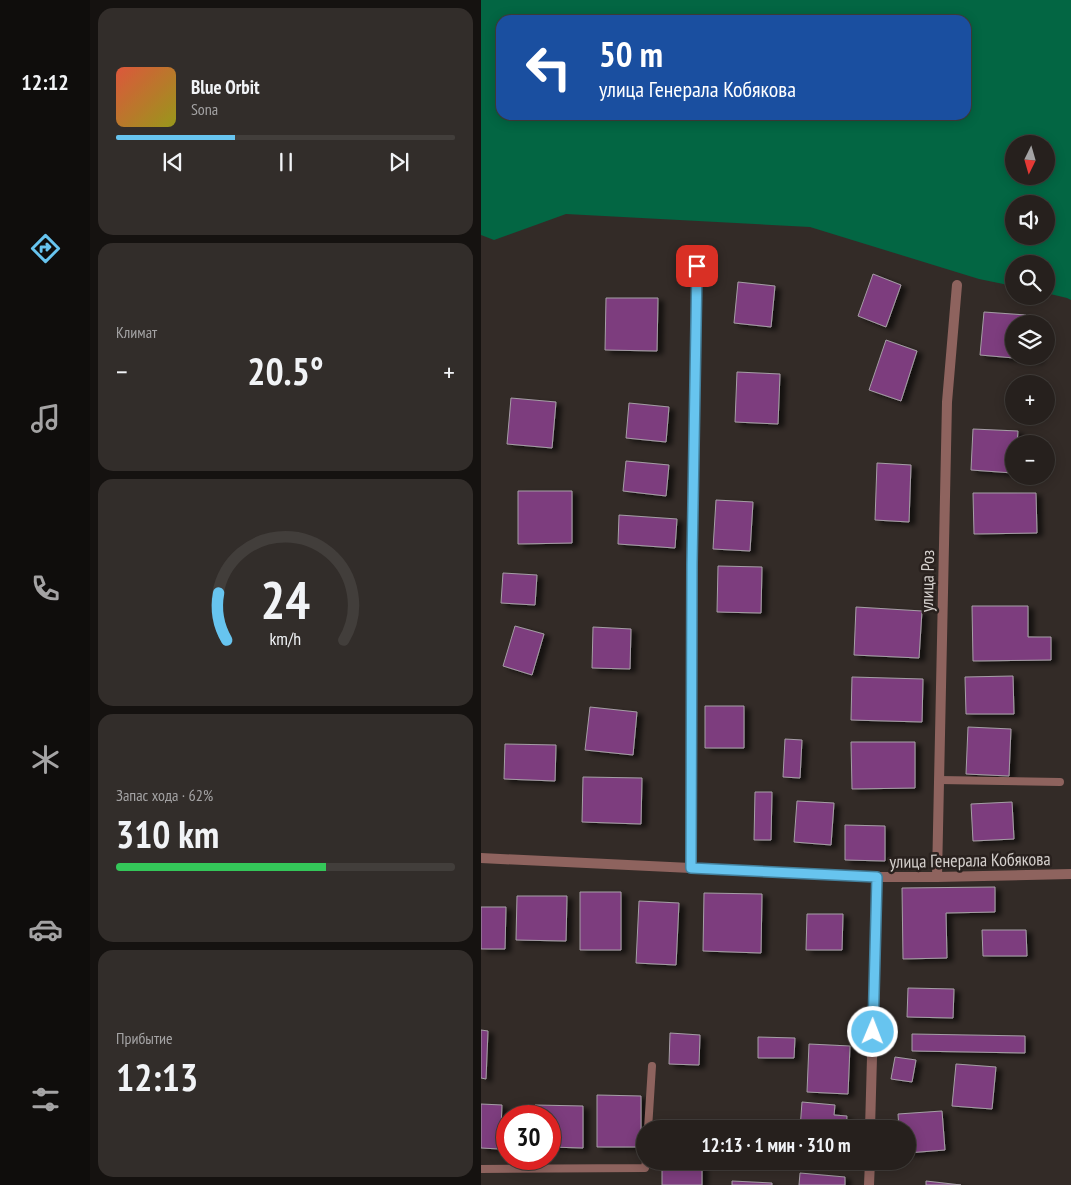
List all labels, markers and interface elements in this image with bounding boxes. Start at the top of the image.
text: 50 m [599,31,663,77]
icon: left [516,35,581,100]
text: 12:12 [21,68,69,96]
text: Blue Orbit [191,75,260,99]
text: улица Генерала Кобякова [599,75,796,103]
text: Sona [191,99,218,119]
north arrow [1005,135,1055,185]
map controls [1005,135,1055,485]
icon: previous [159,148,187,176]
icon: pause [272,148,300,176]
icon: next [385,148,413,176]
button: sound [1005,195,1055,245]
icon: directions [28,231,63,266]
pin [676,245,718,287]
icon: arrive [683,252,711,280]
button: search [1005,255,1055,305]
button: layers [1005,315,1055,365]
text: Климат [116,322,157,342]
text: 20.5° [247,346,324,395]
text: − [116,353,128,390]
text: + [443,353,455,390]
button: + [1005,375,1055,425]
icon: music [28,401,63,436]
button: − [1005,435,1055,485]
street label: улица Роз [915,550,939,612]
text: 24 [261,566,310,633]
icon: phone [28,571,63,606]
text: km/h [270,627,301,650]
icon: climate [28,742,63,777]
text: Запас хода · 62% [116,785,213,805]
text: 310 km [116,809,219,858]
street label: улица Генерала Кобякова [889,847,1051,873]
icon: car [28,912,63,947]
position arrow [846,1005,898,1057]
text: Прибытие [116,1028,173,1048]
text: 12:13 [116,1052,198,1101]
icon: filters [28,1082,63,1117]
speed limit sign: 30 [496,1105,561,1170]
text: 12:13 · 1 мин · 310 m [702,1133,850,1157]

